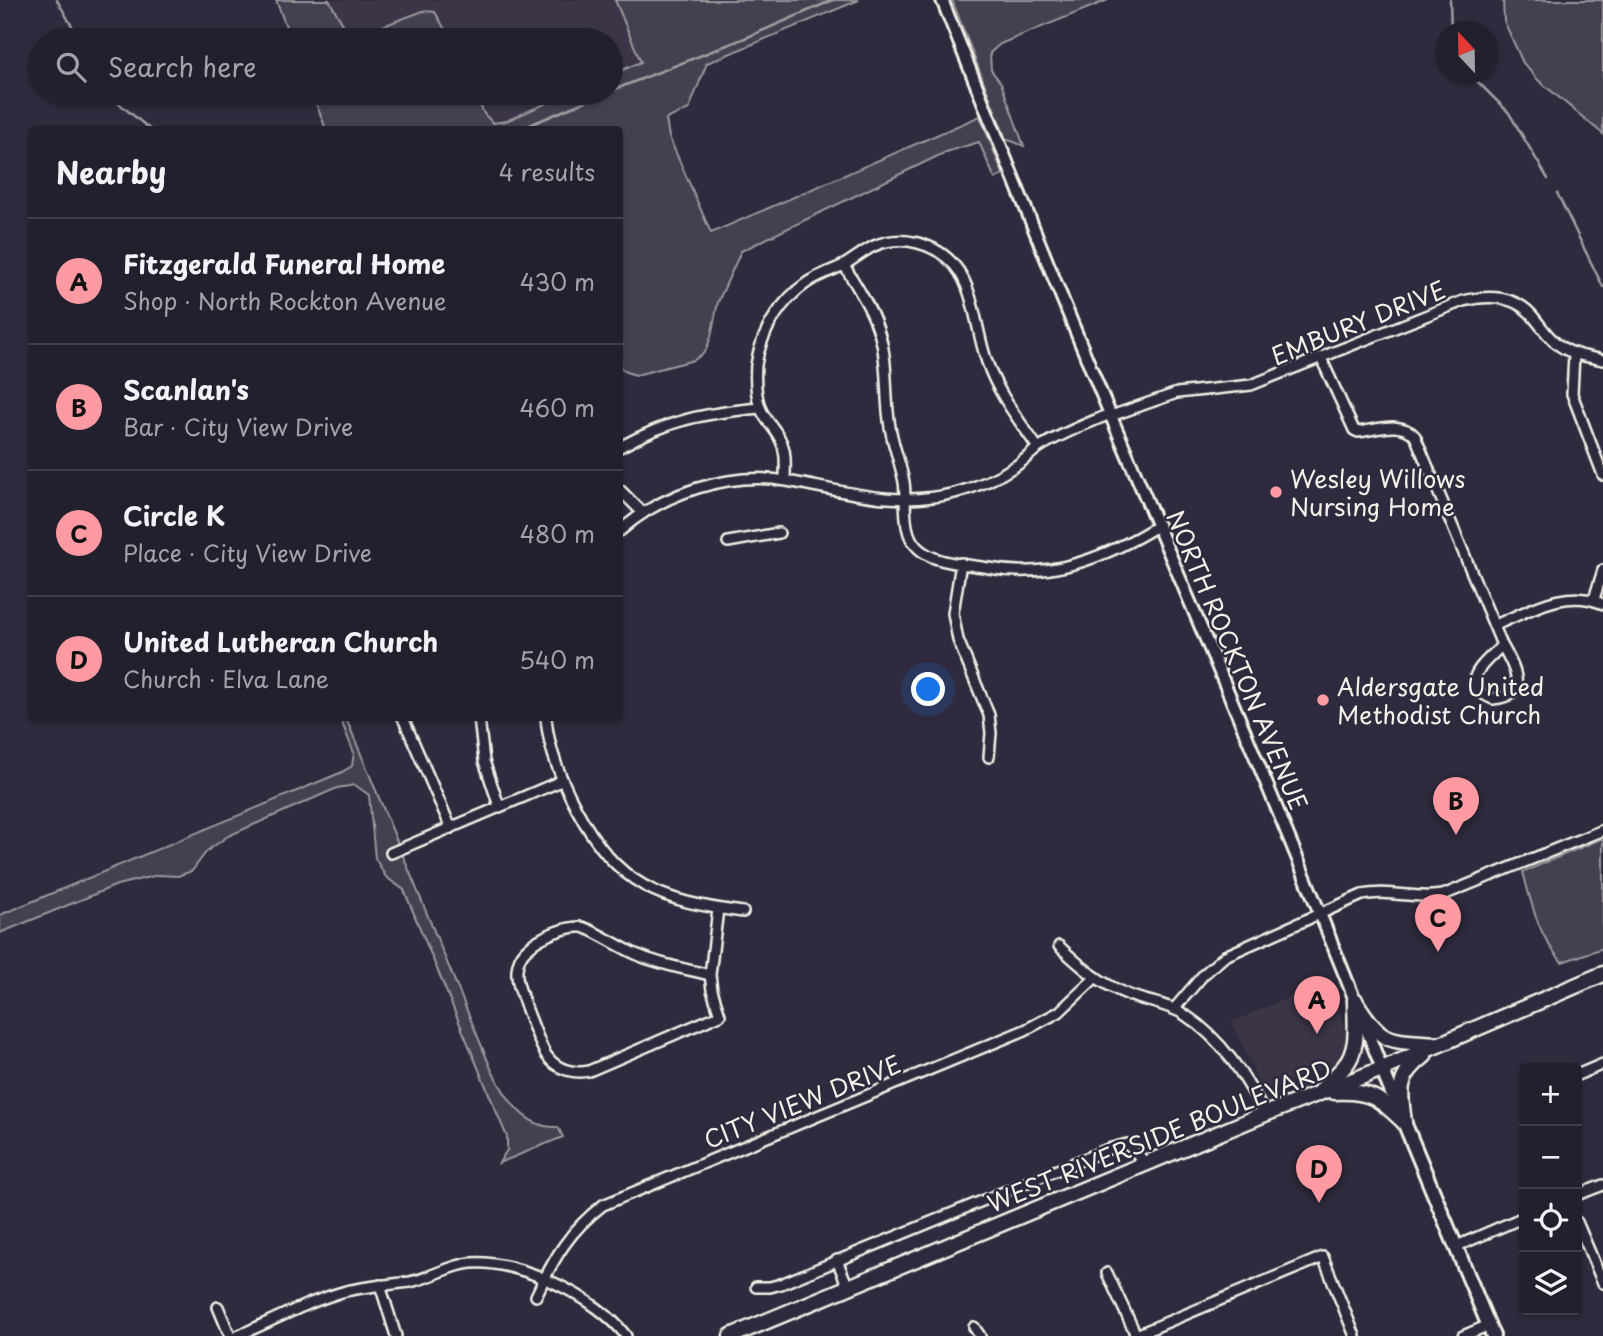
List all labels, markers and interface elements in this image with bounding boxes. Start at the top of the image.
north arrow [1435,21,1498,84]
search box [28,28,623,105]
text: Search here [108,47,257,86]
icon: search [52,48,90,86]
text: Nearby [56,149,166,194]
text: 4 results [499,154,595,189]
text: Fitzgerald Funeral Home [123,244,445,283]
text: A [70,264,88,299]
text: 430 m [520,264,595,299]
street label: EMBURY DRIVE [1265,271,1451,373]
text: Shop · North Rockton Avenue [123,283,447,318]
text: Scanlan's [123,370,249,409]
text: B [71,390,87,425]
text: 460 m [520,390,595,425]
text: Bar · City View Drive [123,409,353,444]
place label: Wesley Willows Nursing Home [1290,460,1465,524]
marker: Wesley Willows Nursing Home [1268,484,1284,500]
text: Circle K [123,496,225,535]
street label: NORTH ROCKTON AVENUE [1158,504,1318,816]
text: C [70,516,88,551]
text: 480 m [520,516,595,551]
text: Place · City View Drive [123,535,372,570]
text: United Lutheran Church [123,622,438,661]
text: D [70,642,88,677]
text: 540 m [519,642,595,677]
text: Church · Elva Lane [123,661,329,696]
place label: Aldersgate United Methodist Church [1337,668,1544,732]
your location [911,672,945,706]
marker: Aldersgate United Methodist Church [1315,692,1331,708]
pin: B [1433,777,1479,835]
pin: C [1415,894,1461,952]
pin: A [1294,976,1340,1034]
street label: CITY VIEW DRIVE [698,1045,906,1157]
street label: WEST RIVERSIDE BOULEVARD [983,1053,1335,1217]
map controls [1519,1063,1582,1315]
button: + [1519,1063,1582,1126]
button: − [1519,1126,1582,1189]
pin: D [1296,1145,1342,1203]
button: locate [1519,1189,1582,1252]
button: layers [1519,1252,1582,1315]

